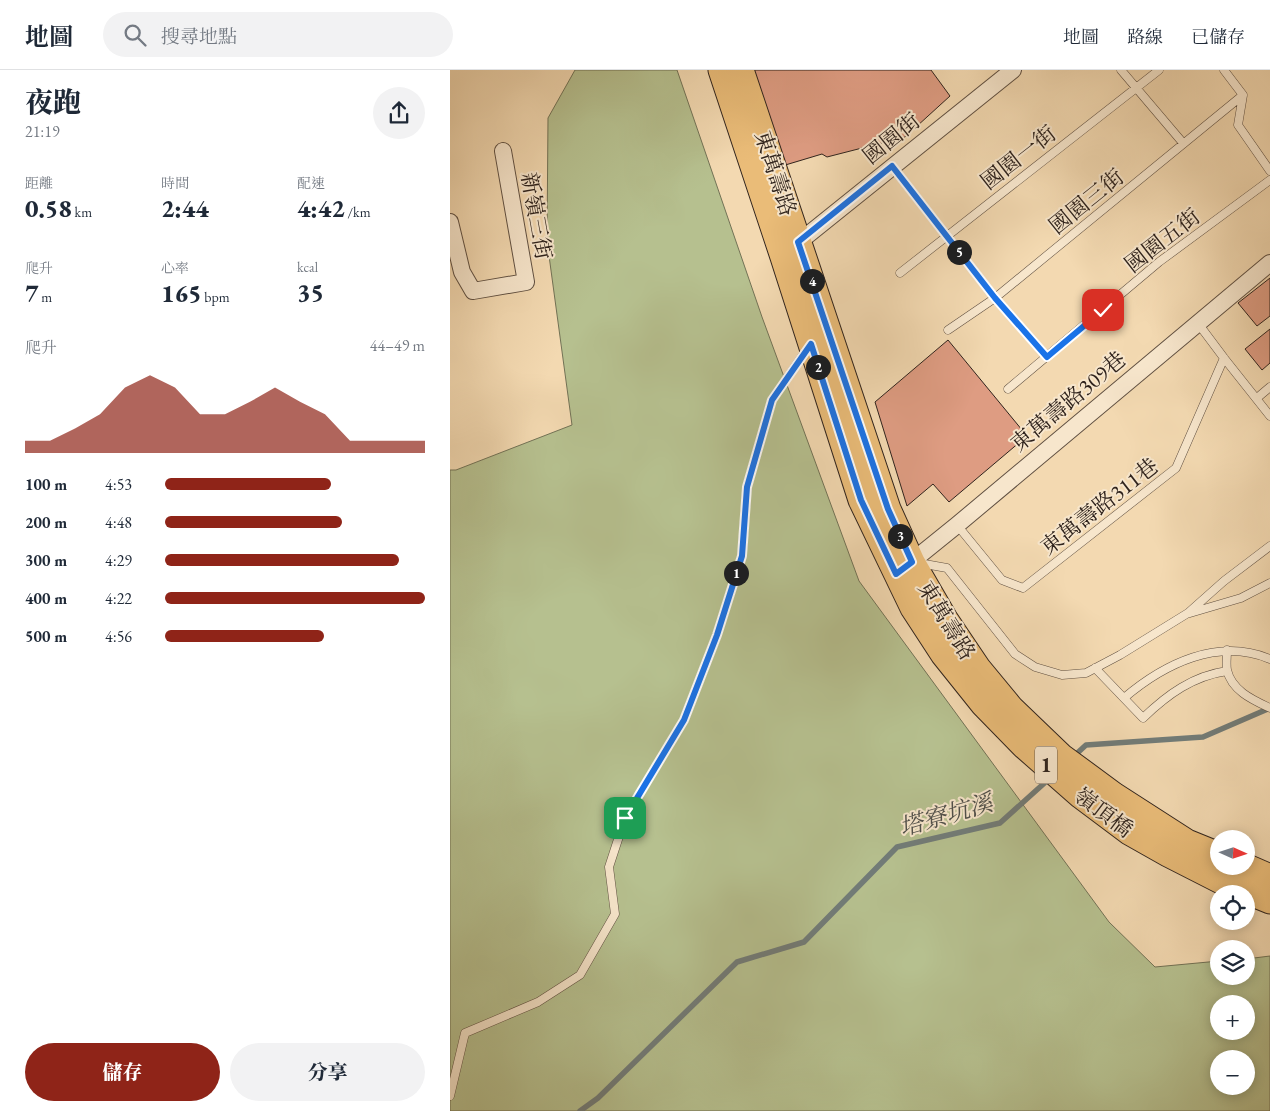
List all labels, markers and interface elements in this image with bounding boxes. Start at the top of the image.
search box [103,12,453,57]
text: 地圖 [25,21,73,52]
icon: search [121,21,149,49]
text: 搜尋地點 [161,24,237,49]
text: 地圖 [1063,25,1099,48]
text: 路線 [1127,25,1163,48]
text: 已儲存 [1191,25,1245,48]
text: 夜跑 [25,84,81,120]
button: share [373,87,425,139]
street label: 國園街 [857,106,926,170]
street label: 國園一街 [975,119,1062,196]
text: 21:19 [25,121,60,142]
street label: 東萬壽路 [748,127,803,219]
street label: 國園三街 [1043,162,1130,240]
street label: 新嶺三街 [515,170,558,262]
text: 距離 [25,174,53,192]
text: 時間 [161,174,189,192]
text: 配速 [297,174,325,192]
text: 0.58 [25,192,72,224]
text: 2:44 [161,192,209,224]
text: 4:42 [297,192,345,224]
street label: 國園五街 [1119,202,1206,279]
text: km [72,203,92,221]
text: /km [345,203,371,221]
pin: 5 [946,240,972,264]
text: 5 [956,243,963,261]
text: kcal [297,258,318,276]
text: 爬升 [25,259,53,277]
text: 心率 [161,259,189,277]
pin: 4 [800,268,824,294]
text: 4 [809,272,816,290]
text: 35 [297,276,324,308]
text: 7 [25,277,39,309]
text: 165 [161,277,202,309]
text: m [39,288,52,306]
text: bpm [202,288,230,306]
pin [1082,289,1124,331]
icon: check [1089,296,1117,324]
text: 44–49 m [370,335,425,356]
text: 爬升 [25,337,57,358]
street label: 東萬壽路309巷 [1005,345,1132,458]
pin: 2 [806,354,830,380]
text: 2 [815,358,822,376]
street label: 東萬壽路311巷 [1035,451,1164,561]
text: 100 m [25,474,67,495]
text: 4:53 [105,474,132,495]
text: 200 m [25,512,67,533]
text: 4:48 [105,512,132,533]
pin: 3 [888,524,912,548]
text: 3 [897,527,904,545]
text: 300 m [25,550,67,571]
text: 4:29 [105,550,132,571]
pin: 1 [724,560,748,586]
text: 1 [733,564,740,582]
street label: 東萬壽路 [911,575,982,665]
text: 400 m [25,588,67,609]
text: 4:22 [105,588,132,609]
text: 500 m [25,626,67,647]
text: 4:56 [105,626,132,647]
road number: 1 [1035,746,1057,784]
street label: 嶺頂橋 [1069,781,1139,844]
water label: 塔寮坑溪 [895,786,999,843]
pin [604,797,646,839]
icon: arrive [611,804,639,832]
north arrow [1210,830,1255,875]
map controls [1210,830,1255,1095]
button: locate [1210,885,1255,930]
button: layers [1210,940,1255,985]
button: + [1210,995,1255,1040]
button: 儲存 [25,1043,220,1101]
button: 分享 [230,1043,425,1101]
button: − [1210,1050,1255,1095]

